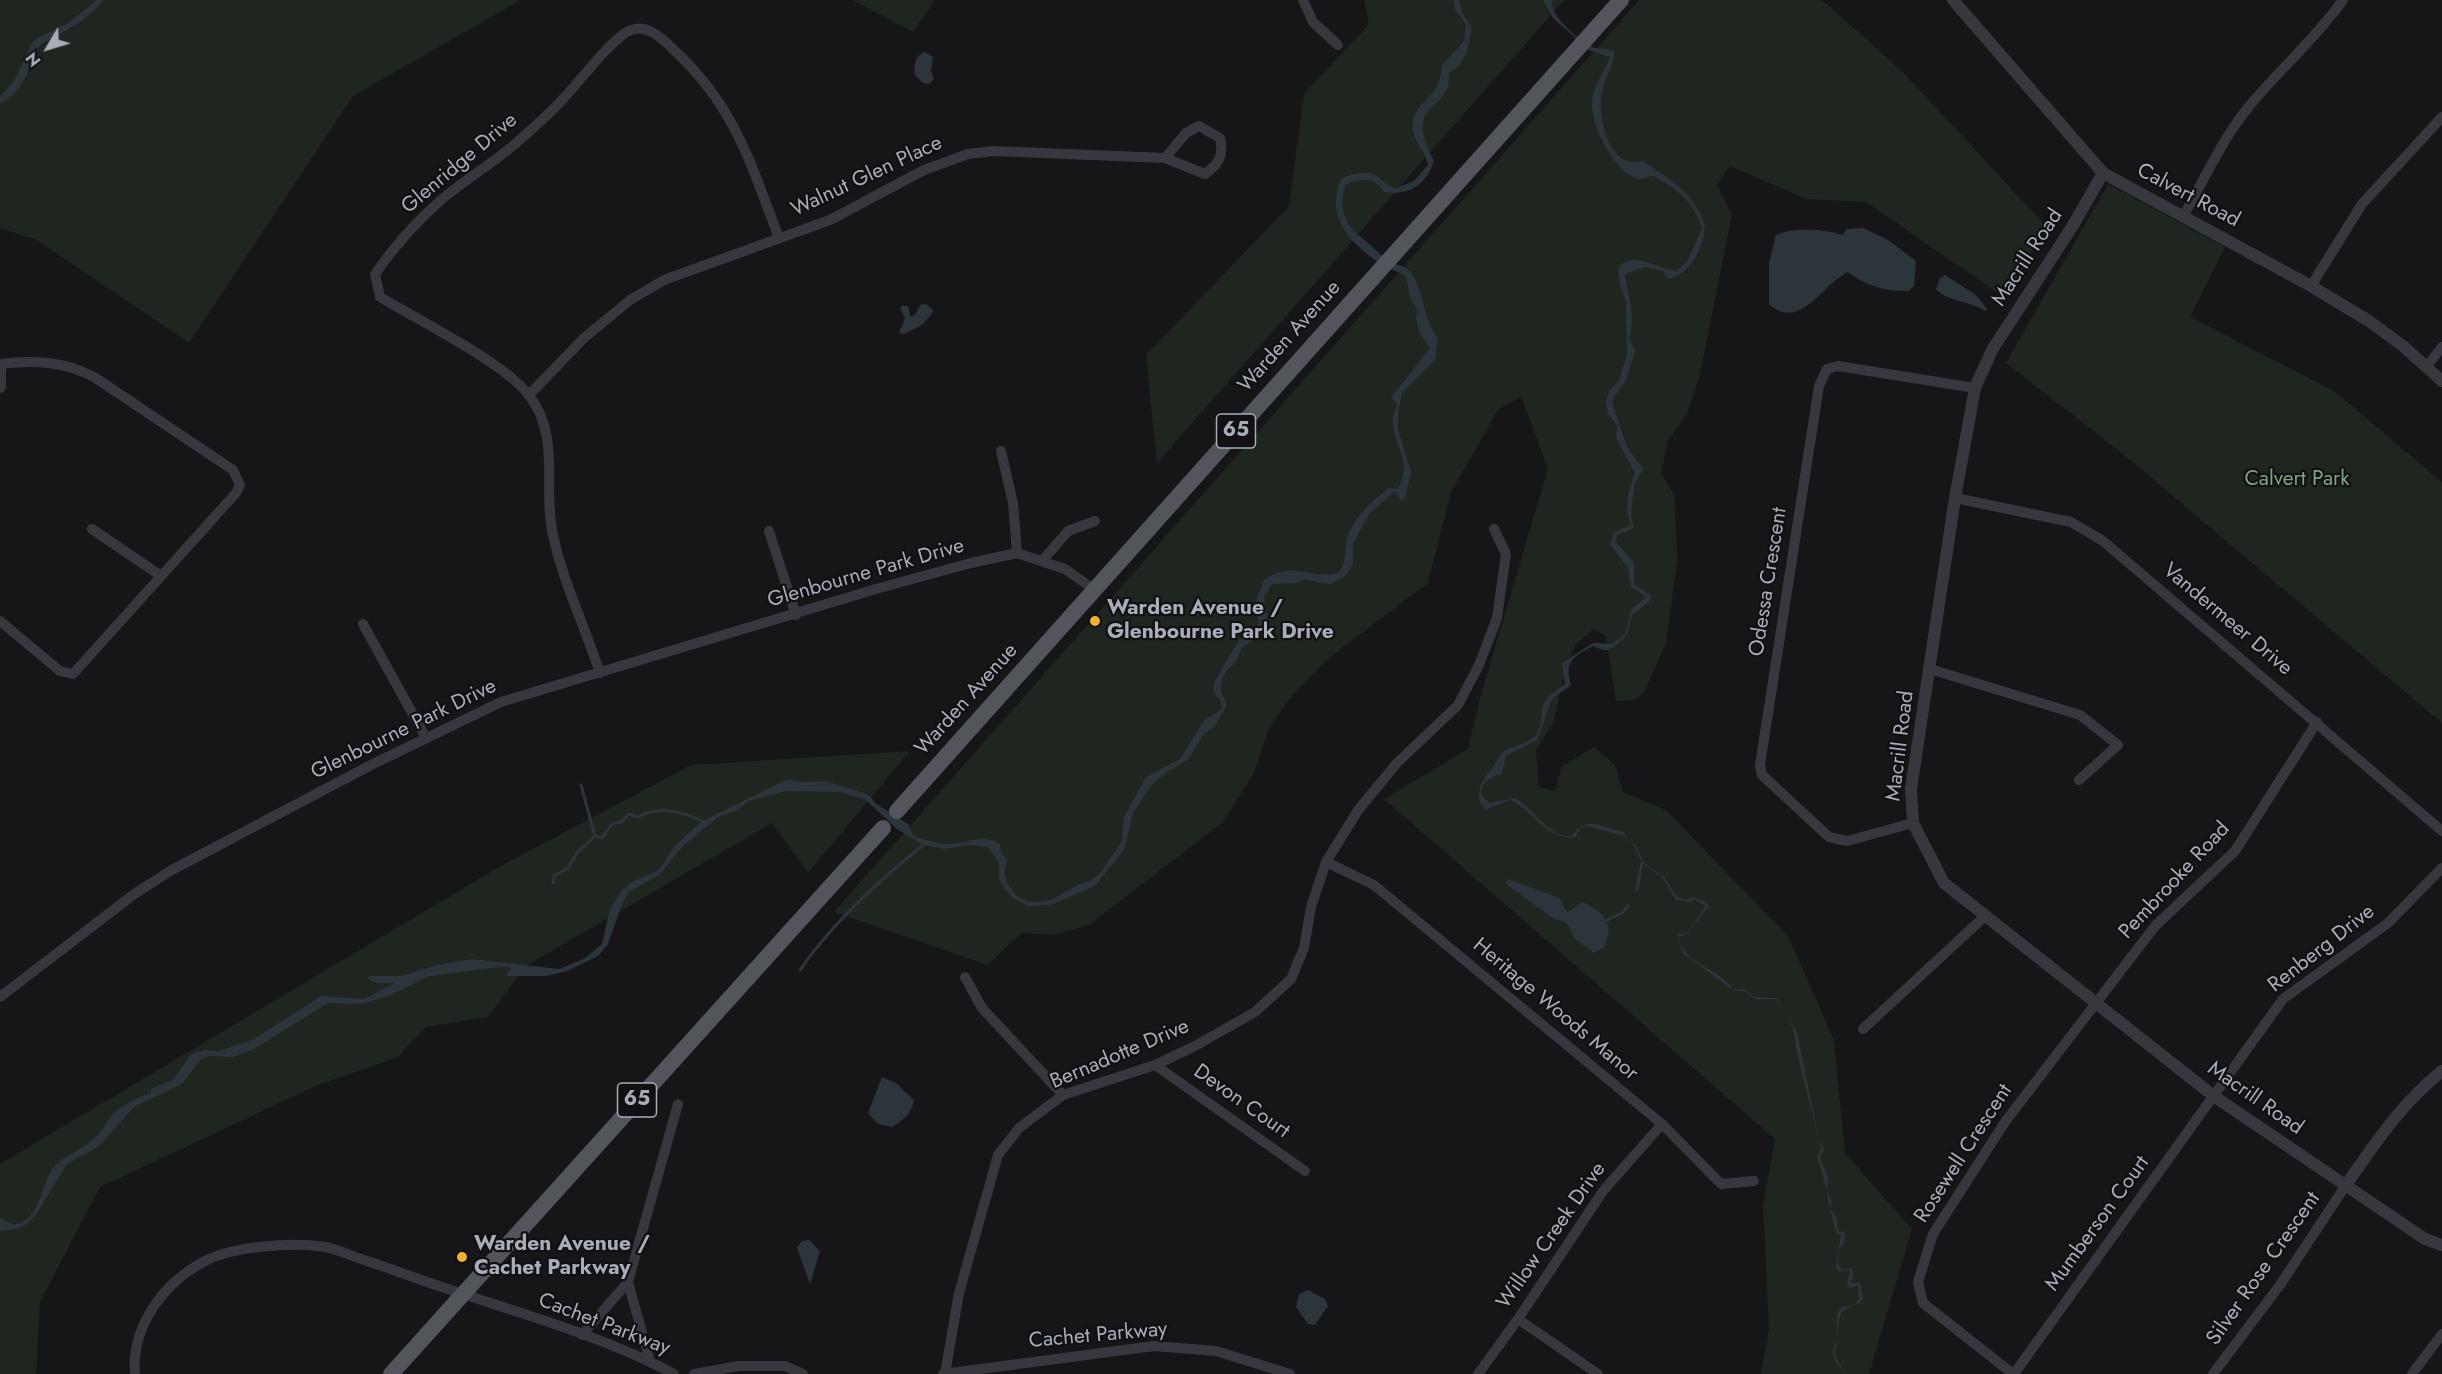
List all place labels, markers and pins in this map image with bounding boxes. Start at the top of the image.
place label: Warden Avenue / Glenbourne Park Drive [1107,596,1334,646]
marker: Warden Avenue / Glenbourne Park Drive [1088,614,1102,628]
place label: Warden Avenue / Cachet Parkway [474,1232,650,1282]
marker: Warden Avenue / Cachet Parkway [455,1250,469,1264]

